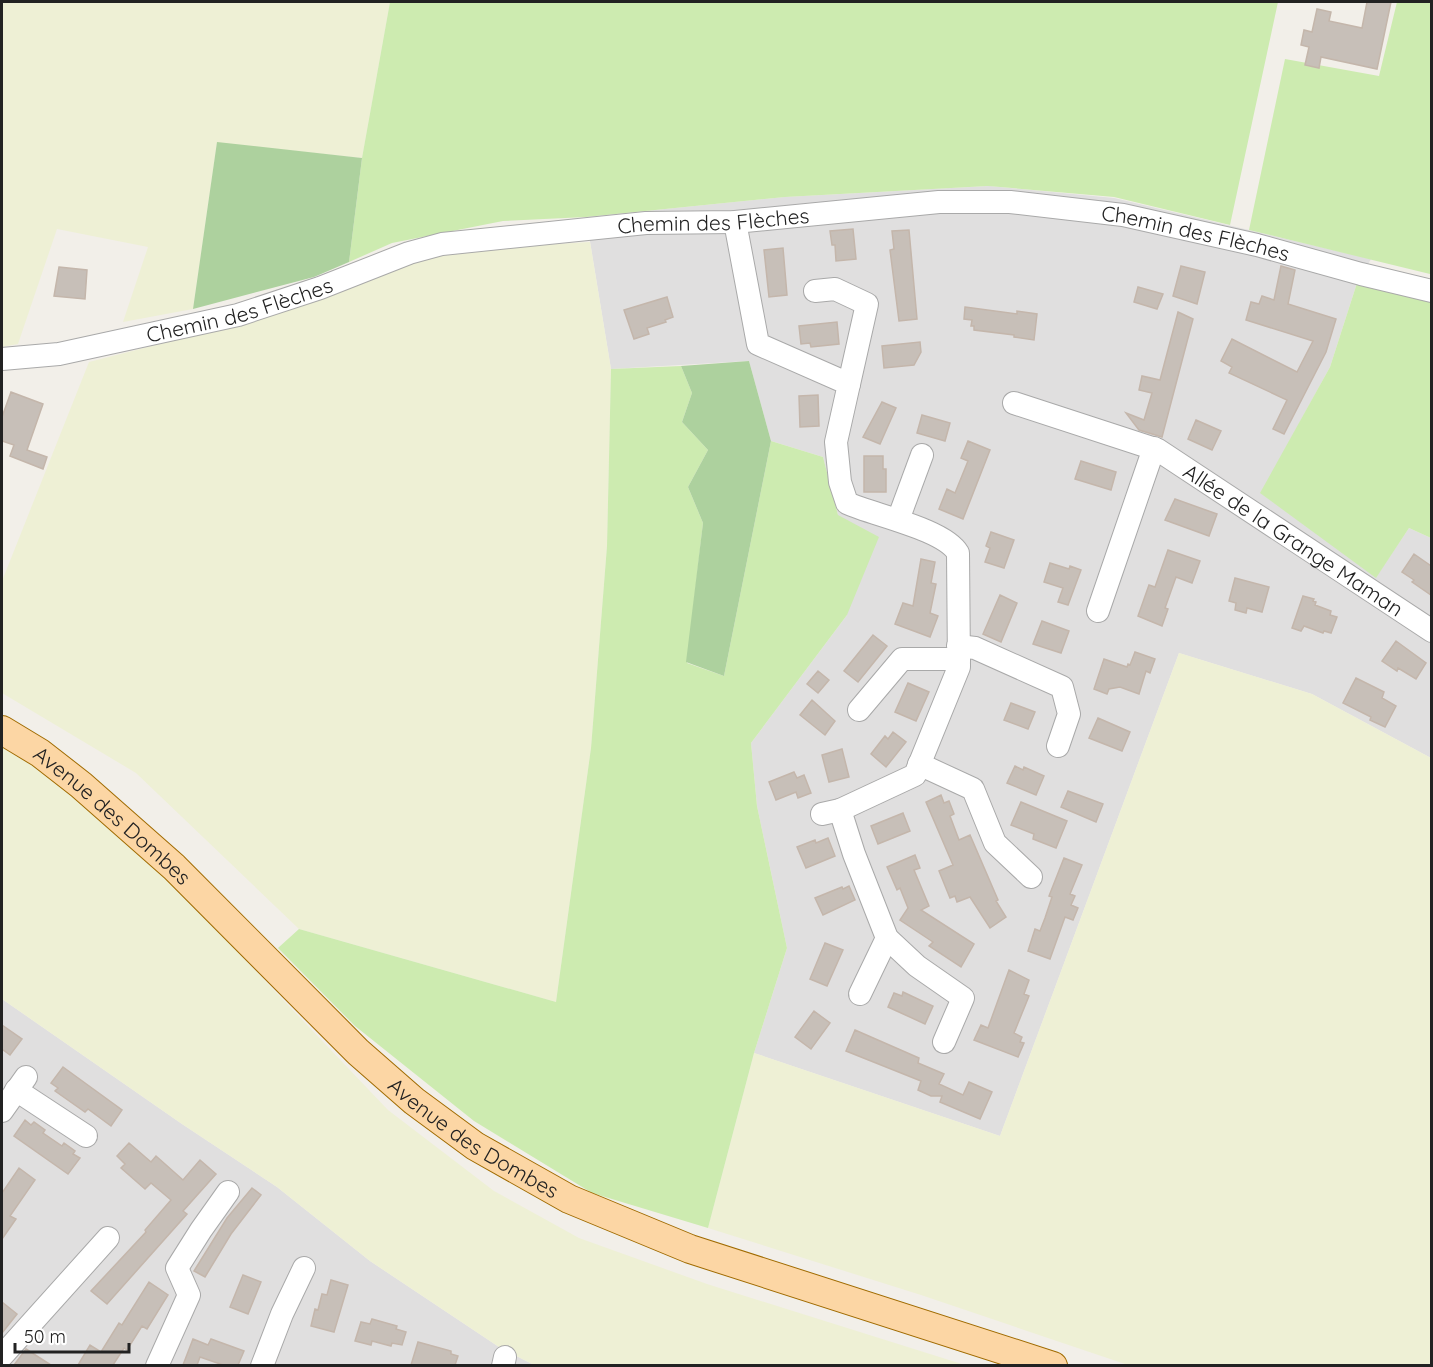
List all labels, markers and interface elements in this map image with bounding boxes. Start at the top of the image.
street label: Chemin des Flèches [1100,200,1293,266]
street label: Chemin des Flèches [616,202,810,239]
street label: Chemin des Flèches [144,271,336,348]
street label: Allée de la Grange Maman [1179,458,1408,622]
street label: Avenue des Dombes [29,740,197,890]
street label: Avenue des Dombes [383,1072,563,1204]
scale bar [15,1316,129,1354]
text: 50 m [24,1325,66,1348]

